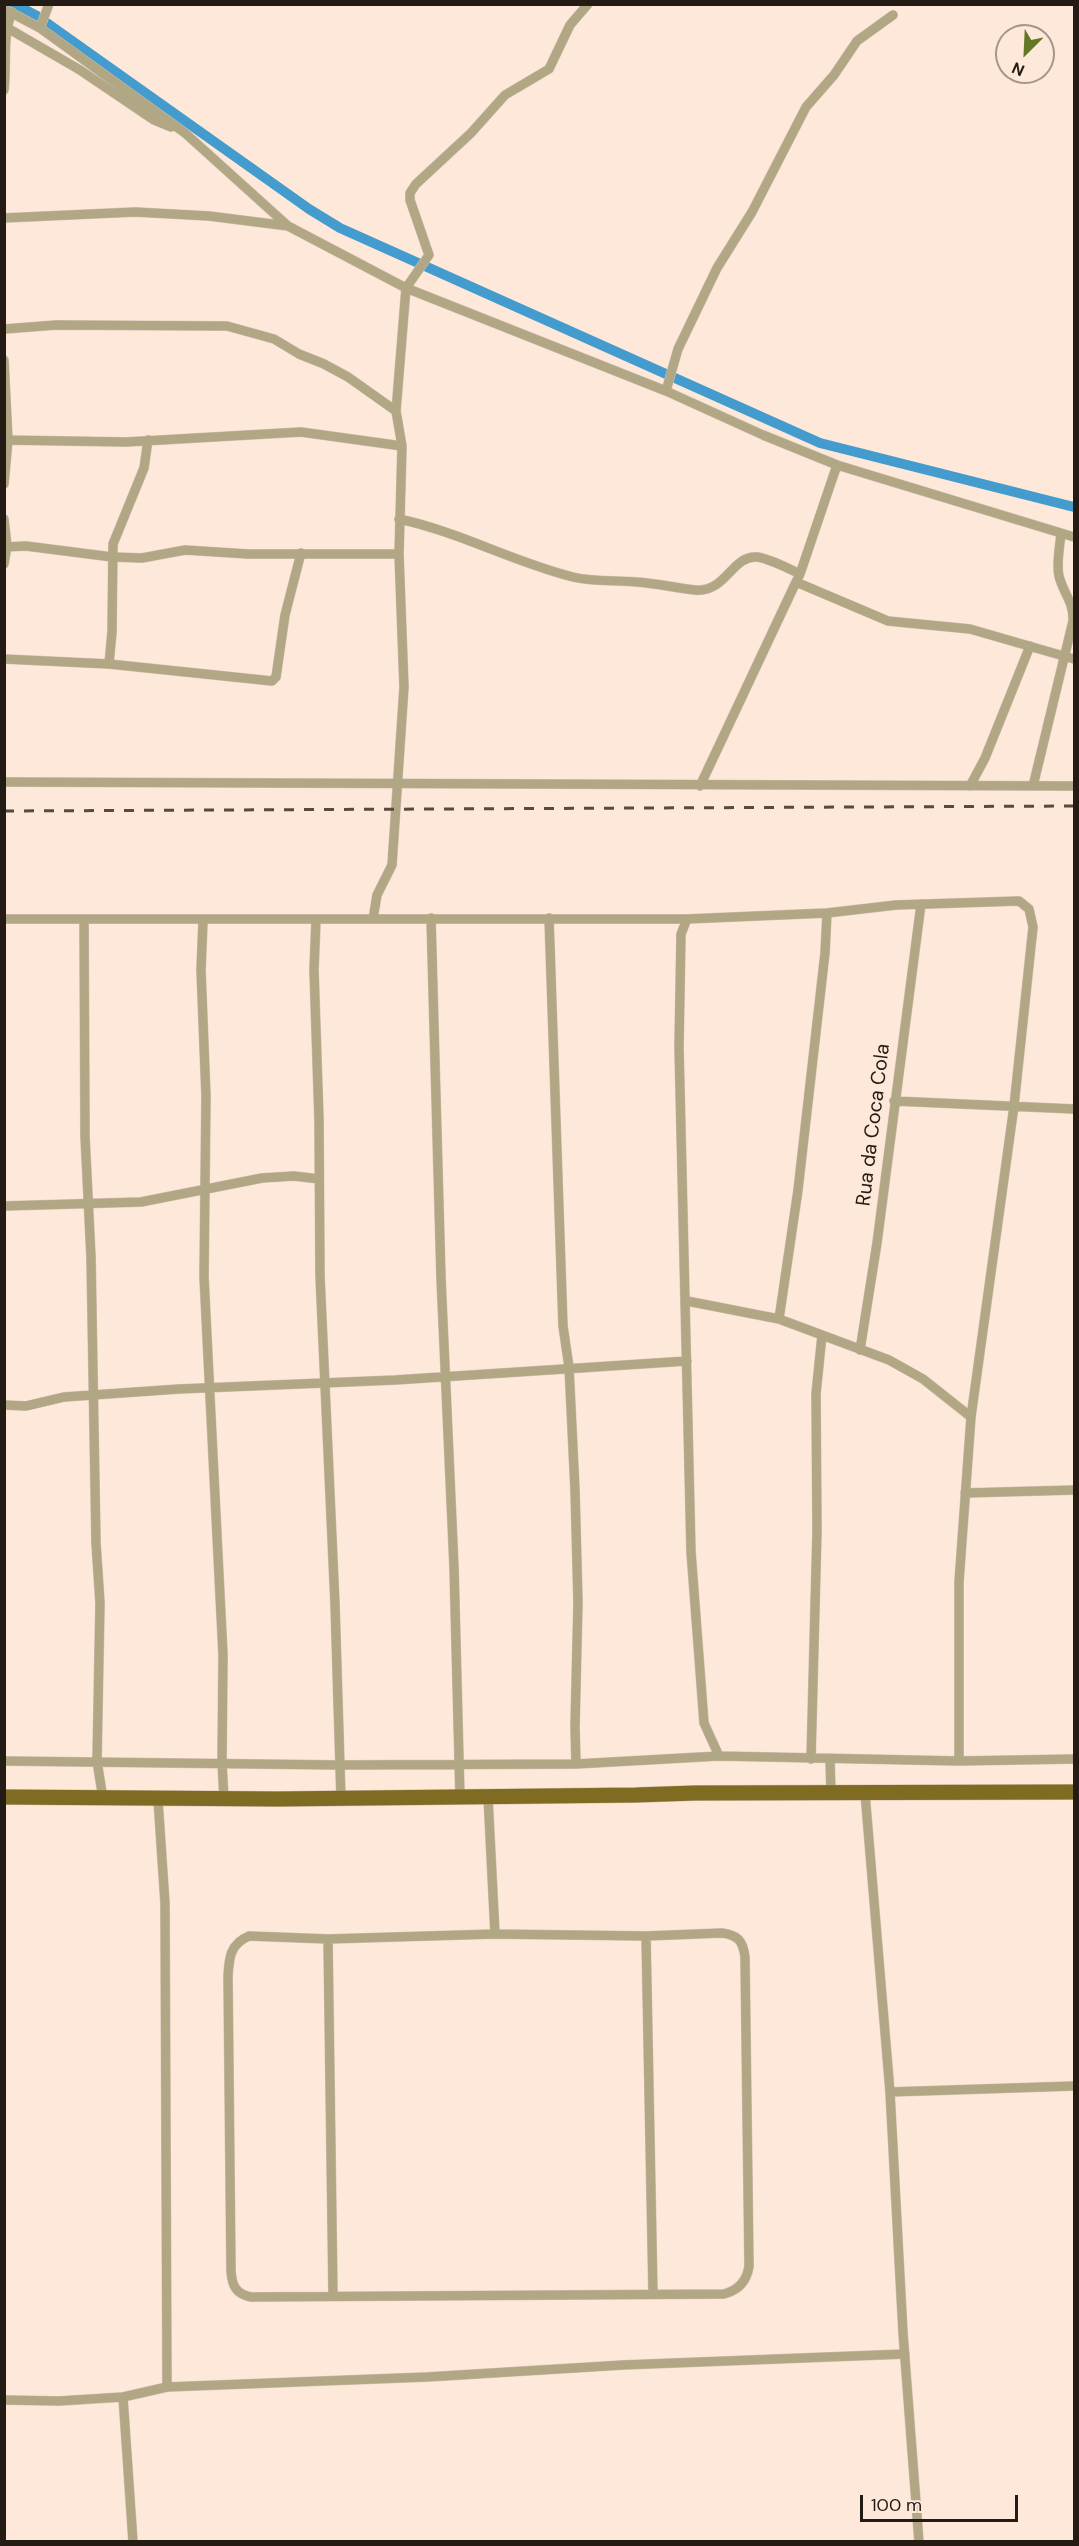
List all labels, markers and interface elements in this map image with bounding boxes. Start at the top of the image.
north arrow [995,24,1055,84]
text: N [1009,57,1028,81]
street label: Rua da Coca Cola [852,1042,896,1208]
scale bar [863,2483,1020,2521]
text: 100 m [871,2493,922,2517]

